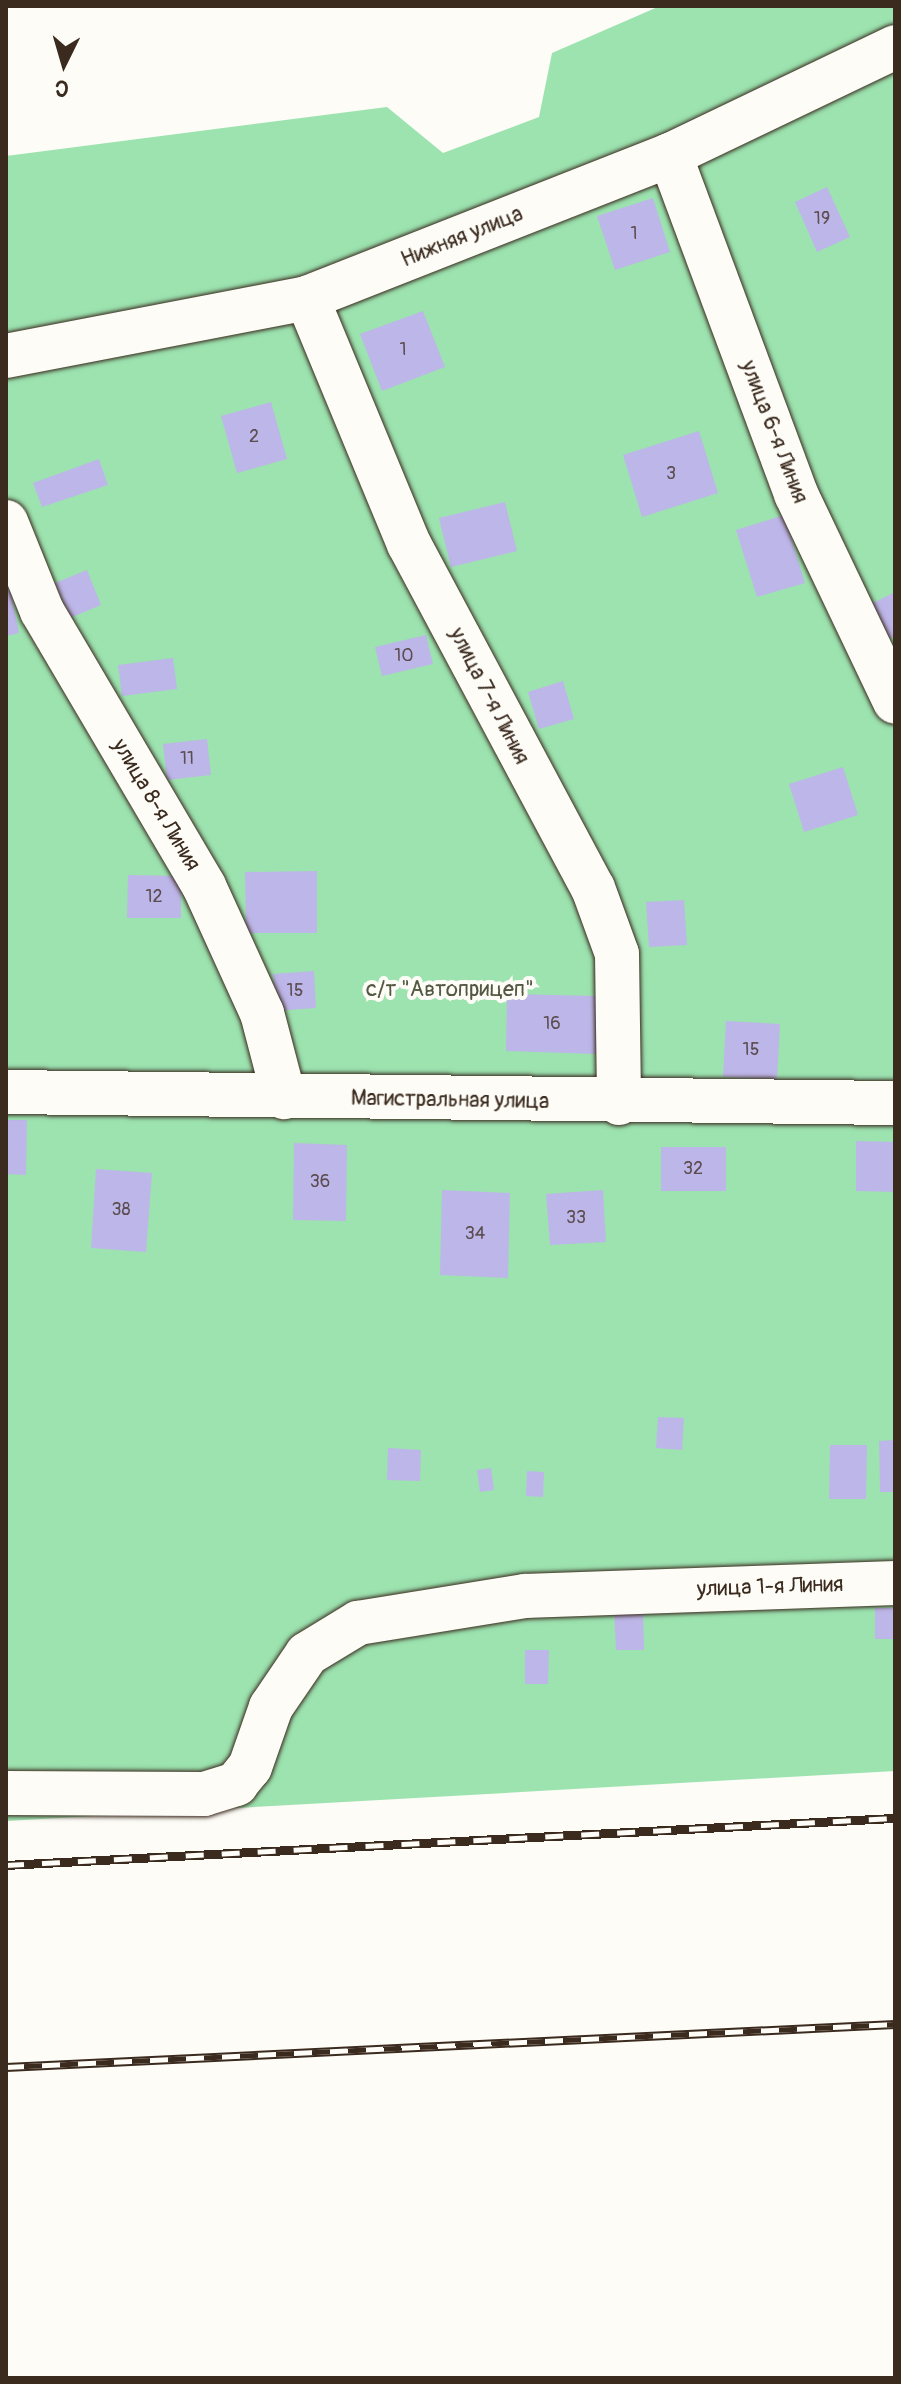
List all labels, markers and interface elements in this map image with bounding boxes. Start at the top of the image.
north arrow [24,24,104,104]
text: С [54,73,70,102]
street label: Нижняя улица [397,201,527,273]
house number: 19 [814,208,830,230]
house number: 1 [630,223,638,245]
house number: 1 [399,339,407,361]
street label: улица 6-я Линия [735,357,813,507]
house number: 2 [249,426,259,448]
house number: 3 [666,463,676,485]
street label: улица 7-я Линия [443,623,535,769]
house number: 10 [394,645,414,667]
street label: улица 8-я Линия [106,734,206,876]
house number: 11 [180,748,194,770]
house number: 12 [145,886,163,908]
park label: с/т "Автоприцеп" [366,977,534,1003]
house number: 15 [287,980,303,1002]
house number: 16 [543,1013,561,1035]
house number: 15 [743,1039,759,1061]
street label: Магистральная улица [351,1085,549,1115]
house number: 32 [683,1158,703,1180]
house number: 36 [310,1171,330,1193]
house number: 38 [111,1199,131,1221]
house number: 33 [566,1207,586,1229]
house number: 34 [465,1223,485,1245]
street label: улица 1-я Линия [696,1571,844,1603]

